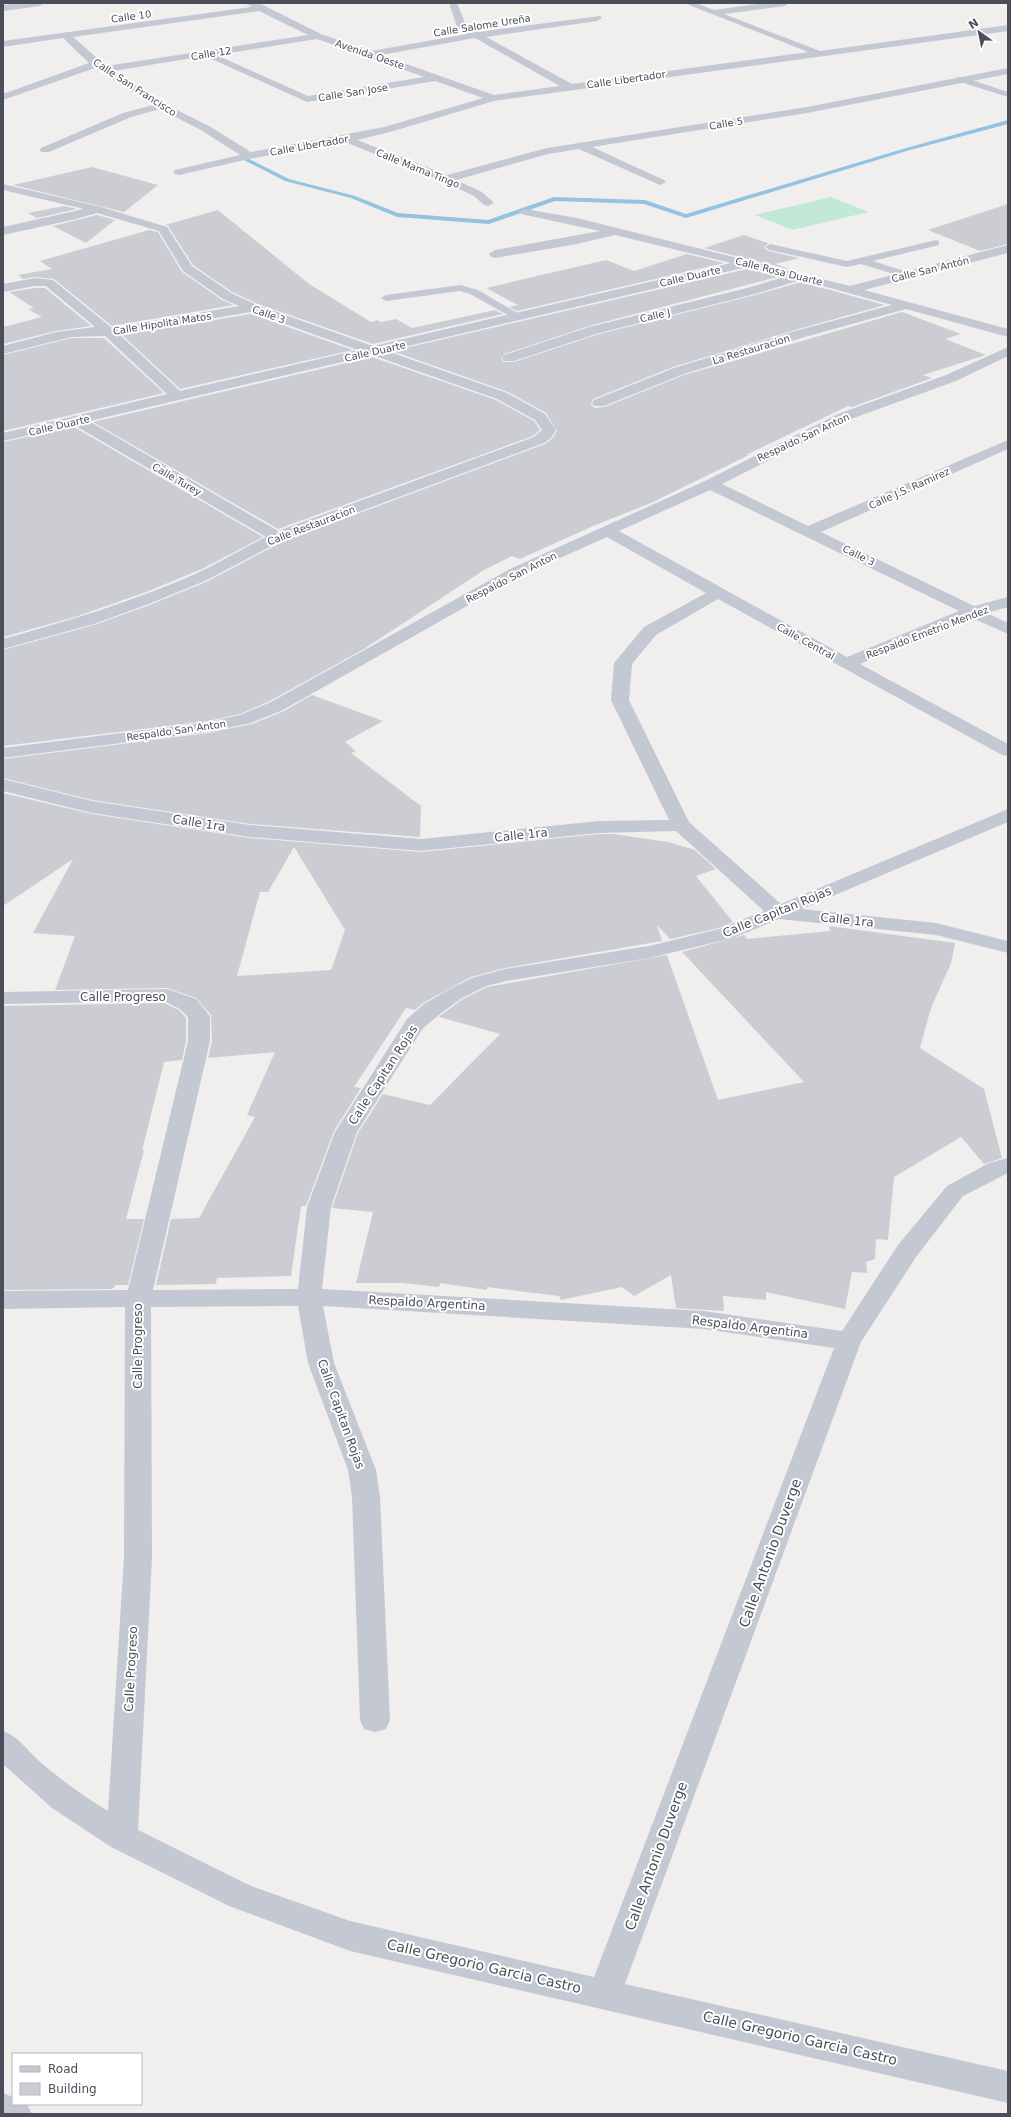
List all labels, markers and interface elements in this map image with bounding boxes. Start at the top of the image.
street label: Calle 10 [110,8,152,25]
street label: Calle Salome Ureña [433,12,531,39]
north arrow [959,12,999,52]
text: N [966,16,981,32]
street label: Avenida Oeste [334,37,406,71]
street label: Calle 12 [190,45,232,62]
street label: Calle San Francisco [91,56,178,118]
street label: Calle Libertador [586,68,667,90]
street label: Calle San Jose [317,82,389,103]
street label: Calle 5 [708,115,744,132]
street label: Calle Libertador [269,133,350,158]
street label: Calle Mama Tingo [374,147,461,190]
street label: Calle Rosa Duarte [734,255,824,288]
street label: Calle San Antón [890,255,970,284]
street label: Calle Duarte [658,264,722,289]
street label: Calle 3 [251,303,287,326]
street label: Calle J [639,307,671,324]
street label: Calle Hipolita Matos [112,310,212,337]
street label: La Restauracion [711,333,791,366]
street label: Calle Duarte [343,339,407,364]
street label: Respaldo San Anton [755,411,851,464]
street label: Calle Duarte [27,413,91,438]
street label: Calle Turey [150,461,203,498]
street label: Calle J.S. Ramirez [867,466,951,511]
street label: Calle Restauracion [266,504,357,547]
street label: Calle 3 [841,543,877,568]
street label: Respaldo San Anton [464,550,558,605]
street label: Respaldo Emetrio Mendez [865,604,990,661]
street label: Calle Central [775,621,837,662]
street label: Respaldo San Anton [126,718,227,743]
street label: Calle 1ra [171,812,227,834]
street label: Calle 1ra [494,825,548,845]
street label: Calle Capitan Rojas [721,884,833,940]
street label: Calle 1ra [820,910,874,930]
street label: Calle Progreso [80,990,166,1004]
street label: Calle Capitan Rojas [346,1023,420,1127]
street label: Respaldo Argentina [368,1293,486,1313]
street label: Calle Progreso [131,1303,145,1389]
street label: Respaldo Argentina [691,1313,809,1341]
street label: Calle Capitan Rojas [315,1357,367,1471]
street label: Calle Antonio Duverge [736,1476,804,1630]
street label: Calle Progreso [122,1626,140,1712]
street label: Calle Antonio Duverge [622,1779,690,1933]
street label: Calle Gregorio Garcia Castro [385,1936,583,1996]
street label: Calle Gregorio Garcia Castro [701,2008,899,2068]
legend [12,2053,142,2105]
text: Road [48,2062,78,2076]
text: Building [48,2082,97,2096]

